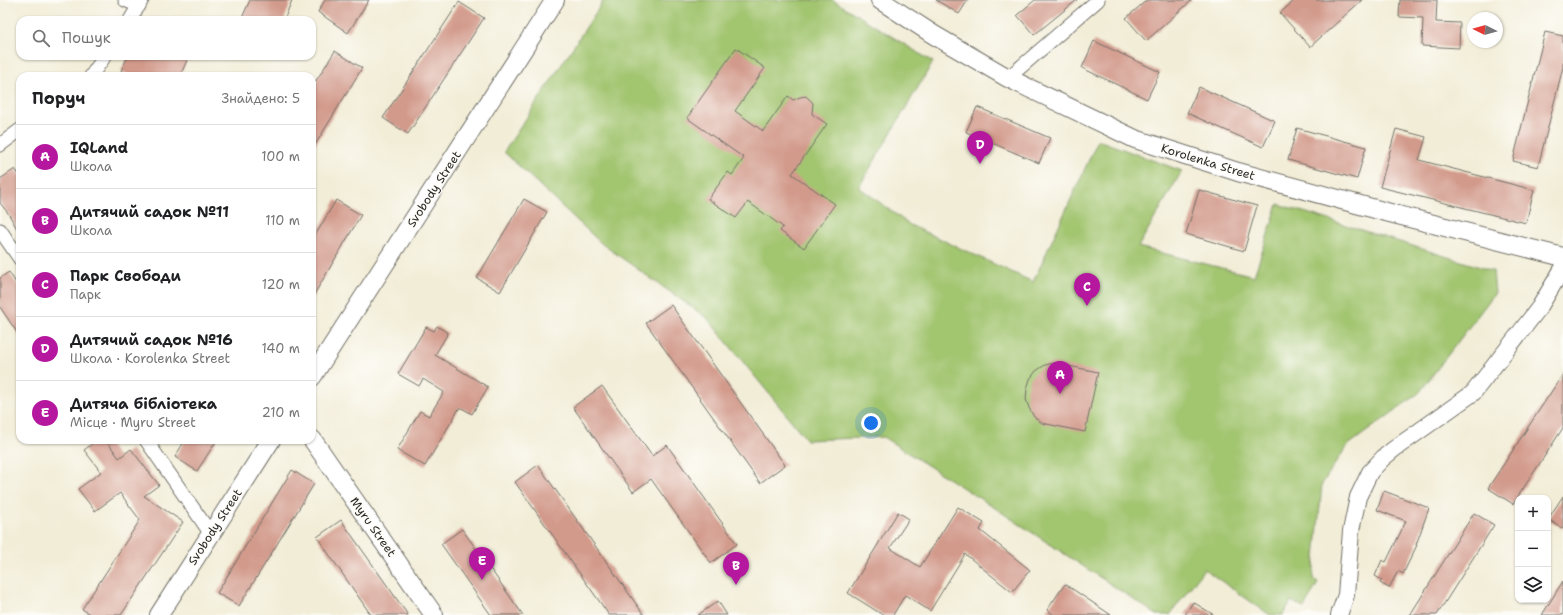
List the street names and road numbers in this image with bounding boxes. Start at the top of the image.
street label: Korolenka Street [1159,140,1257,184]
street label: Svobody Street [403,148,465,230]
street label: Svobody Street [184,486,246,568]
street label: Myru Street [346,494,400,560]

